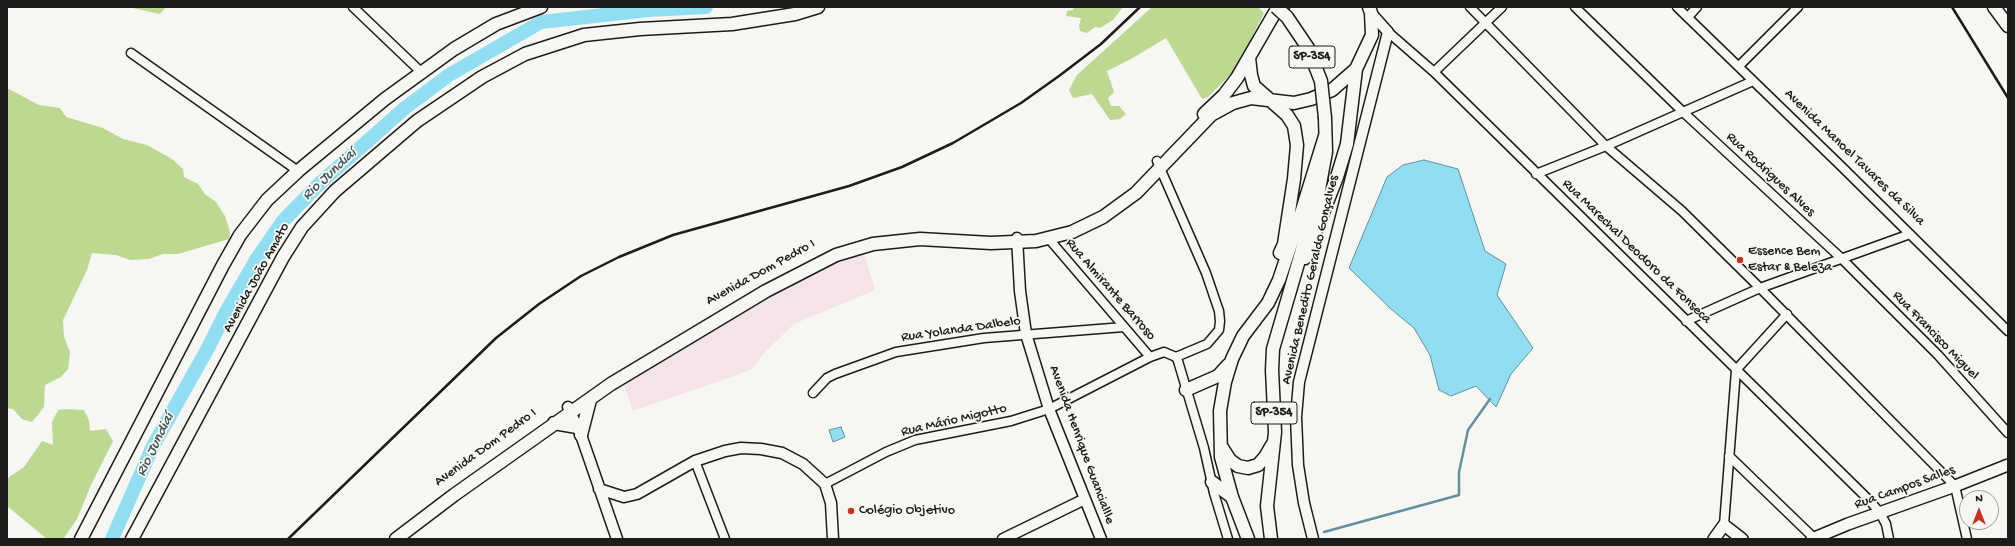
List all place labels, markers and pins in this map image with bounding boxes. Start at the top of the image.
place label: Essence Bem Estar & Beleza [1748,244,1832,276]
marker: Essence Bem Estar & Beleza [1735,255,1745,265]
place label: Colégio Objetivo [859,503,955,519]
marker: Colégio Objetivo [846,506,856,516]

